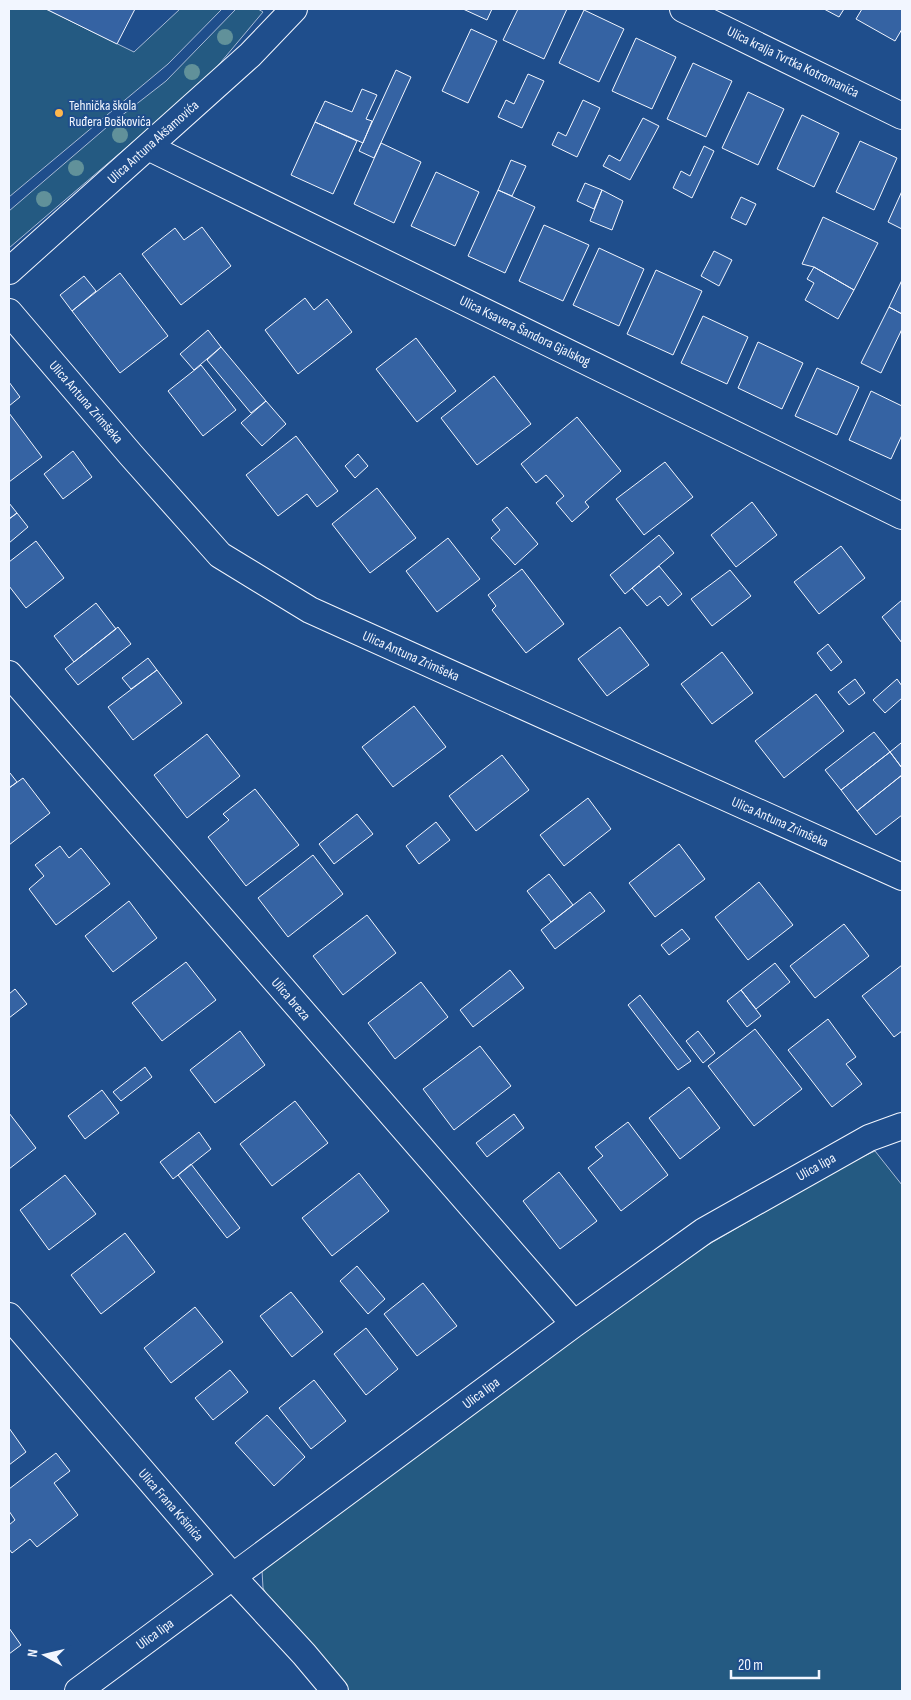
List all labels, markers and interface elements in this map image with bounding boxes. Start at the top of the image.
street label: Ulica kralja Tvrtka Kotromanića [724,23,862,101]
place label: Tehnička škola Ruđera Boškovića [69,97,151,130]
street label: Ulica Antuna Akšamovića [104,97,202,187]
marker: Tehnička škola Ruđera Boškovića [53,107,65,119]
street label: Ulica Ksavera Šandora Gjalskog [457,292,594,370]
street label: Ulica Antuna Zrimšeka [45,357,127,447]
street label: Ulica Antuna Zrimšeka [360,627,462,685]
street label: Ulica Antuna Zrimšeka [729,793,831,851]
street label: Ulica breza [268,974,314,1024]
street label: Ulica lipa [793,1149,839,1185]
street label: Ulica lipa [459,1374,503,1412]
street label: Ulica Frana Kršinića [135,1465,207,1545]
street label: Ulica lipa [133,1615,177,1653]
north arrow [20,1630,70,1680]
text: N [24,1648,42,1658]
scale bar [731,1648,818,1680]
text: 20 m [738,1656,763,1675]

